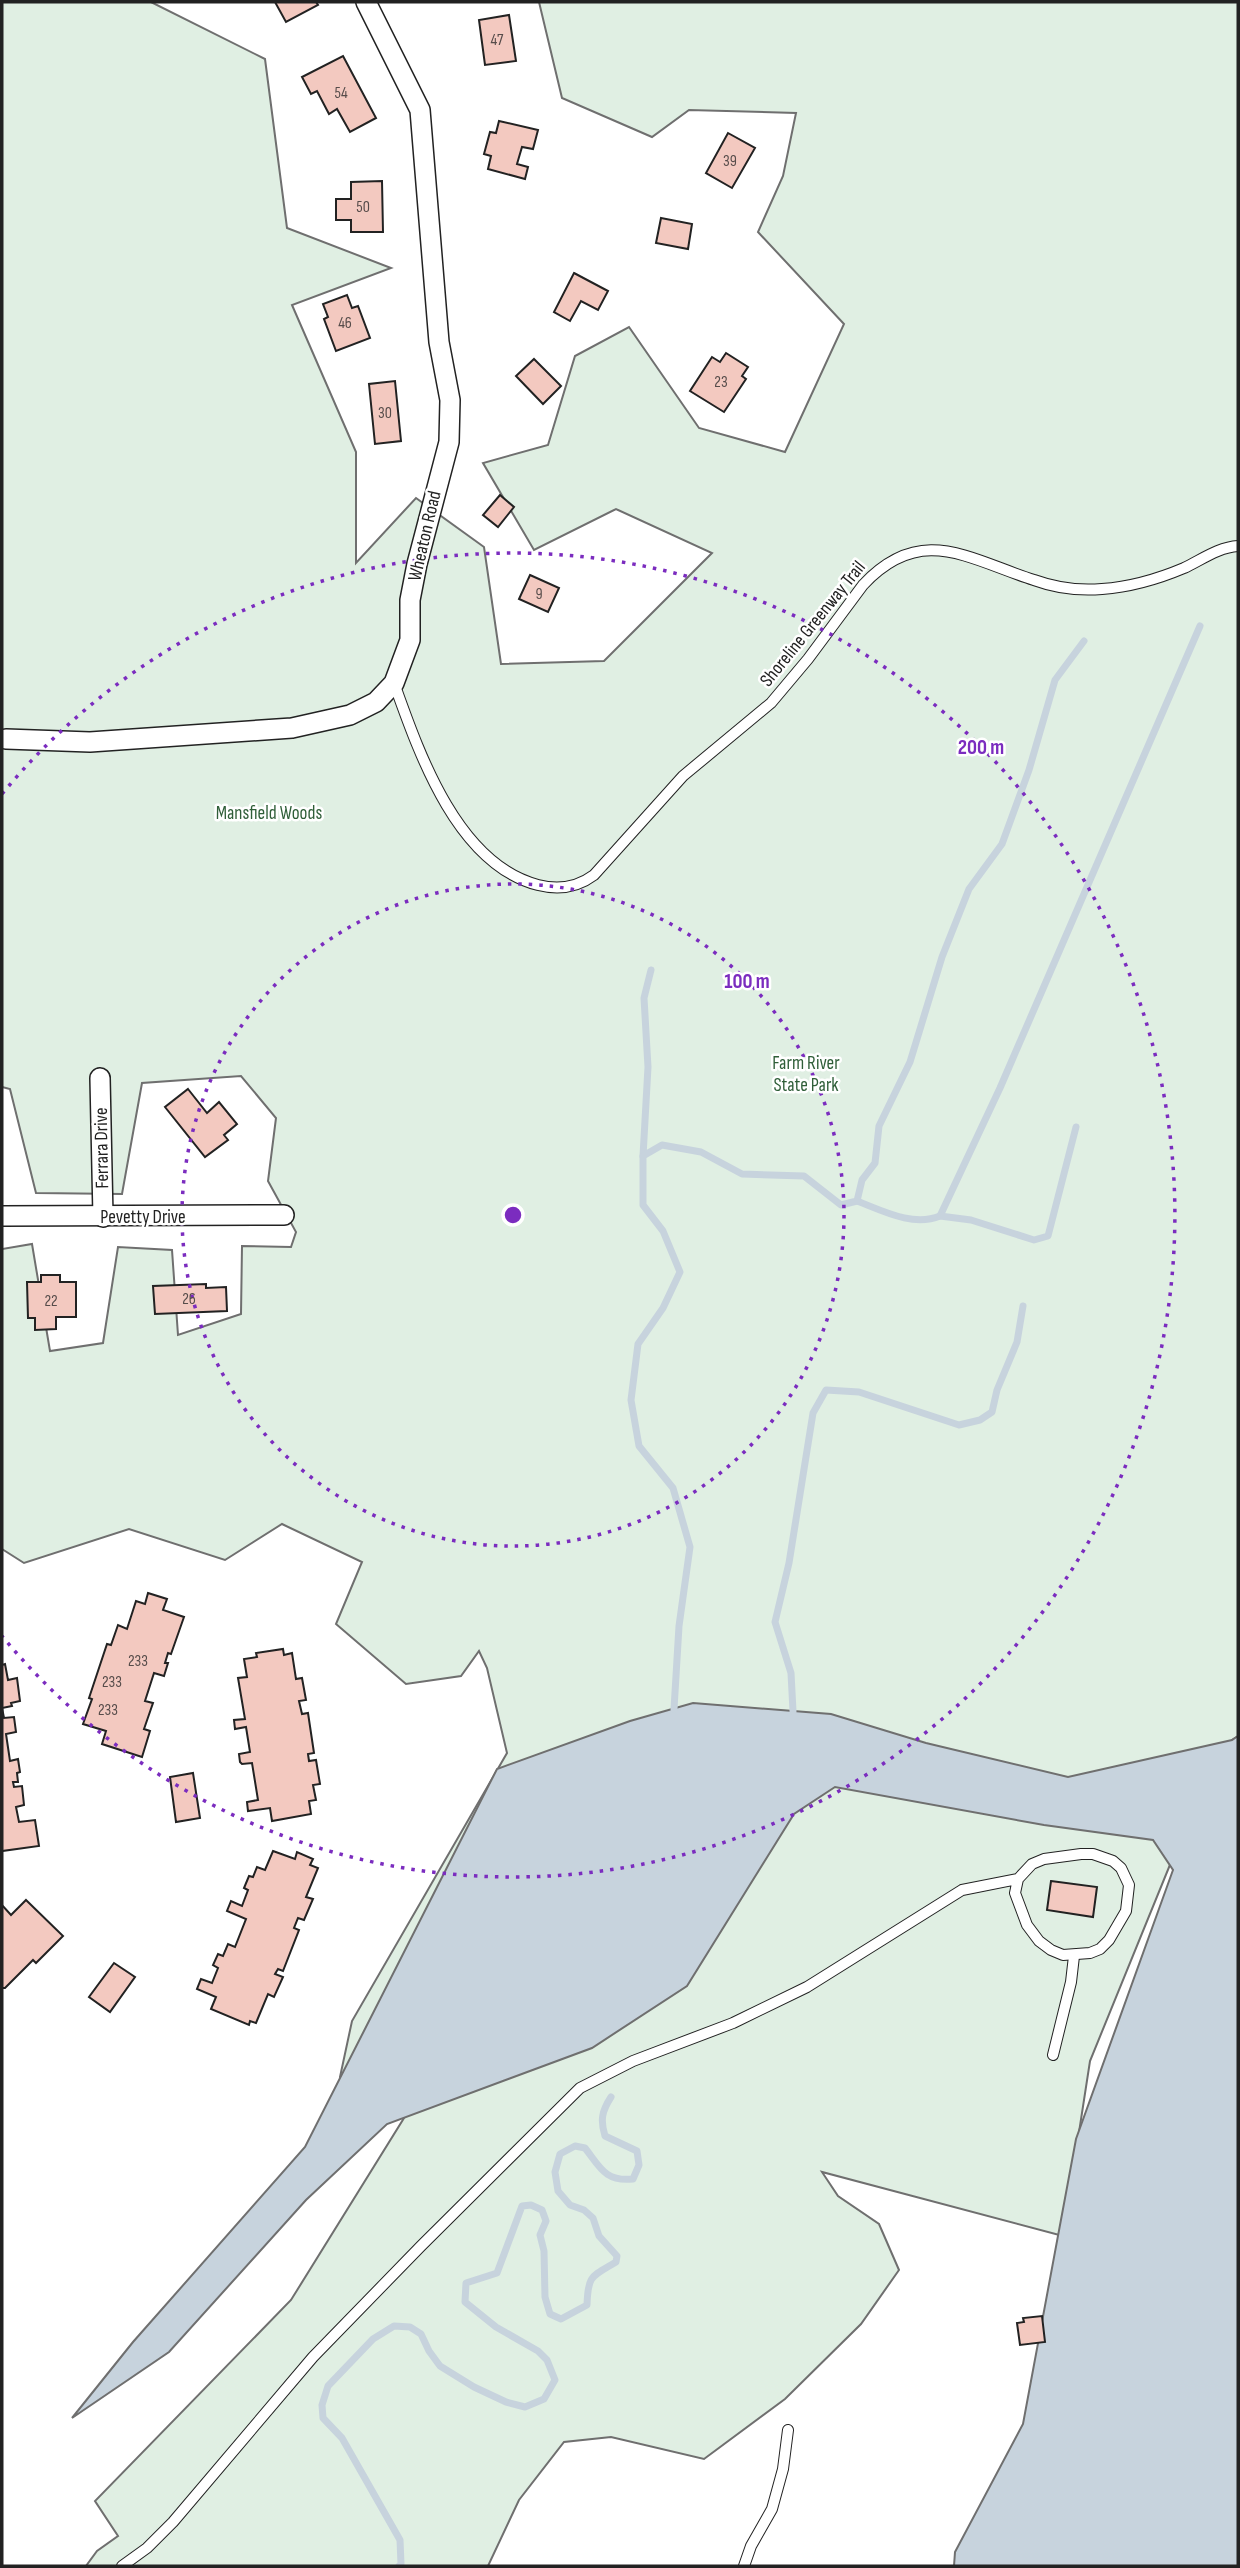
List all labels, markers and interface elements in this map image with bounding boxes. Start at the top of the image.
house number: 47 [491,31,504,50]
house number: 54 [334,84,348,103]
house number: 39 [723,152,737,171]
house number: 50 [356,198,370,217]
house number: 46 [338,314,352,333]
house number: 23 [714,373,728,392]
house number: 30 [378,404,392,423]
street label: Wheaton Road [403,489,447,583]
street label: Shoreline Greenway Trail [755,557,871,691]
house number: 9 [535,585,543,604]
text: 200 m [958,735,1004,760]
park label: Mansfield Woods [216,802,322,825]
text: 100 m [724,969,770,994]
park label: Farm River State Park [772,1052,840,1097]
street label: Ferrara Drive [90,1107,114,1189]
centre of rings [501,1203,525,1227]
street label: Pevetty Drive [100,1206,186,1229]
house number: 26 [182,1290,196,1309]
house number: 22 [44,1292,58,1311]
house number: 233 [128,1652,148,1671]
house number: 233 [102,1673,122,1692]
house number: 233 [98,1701,118,1720]

